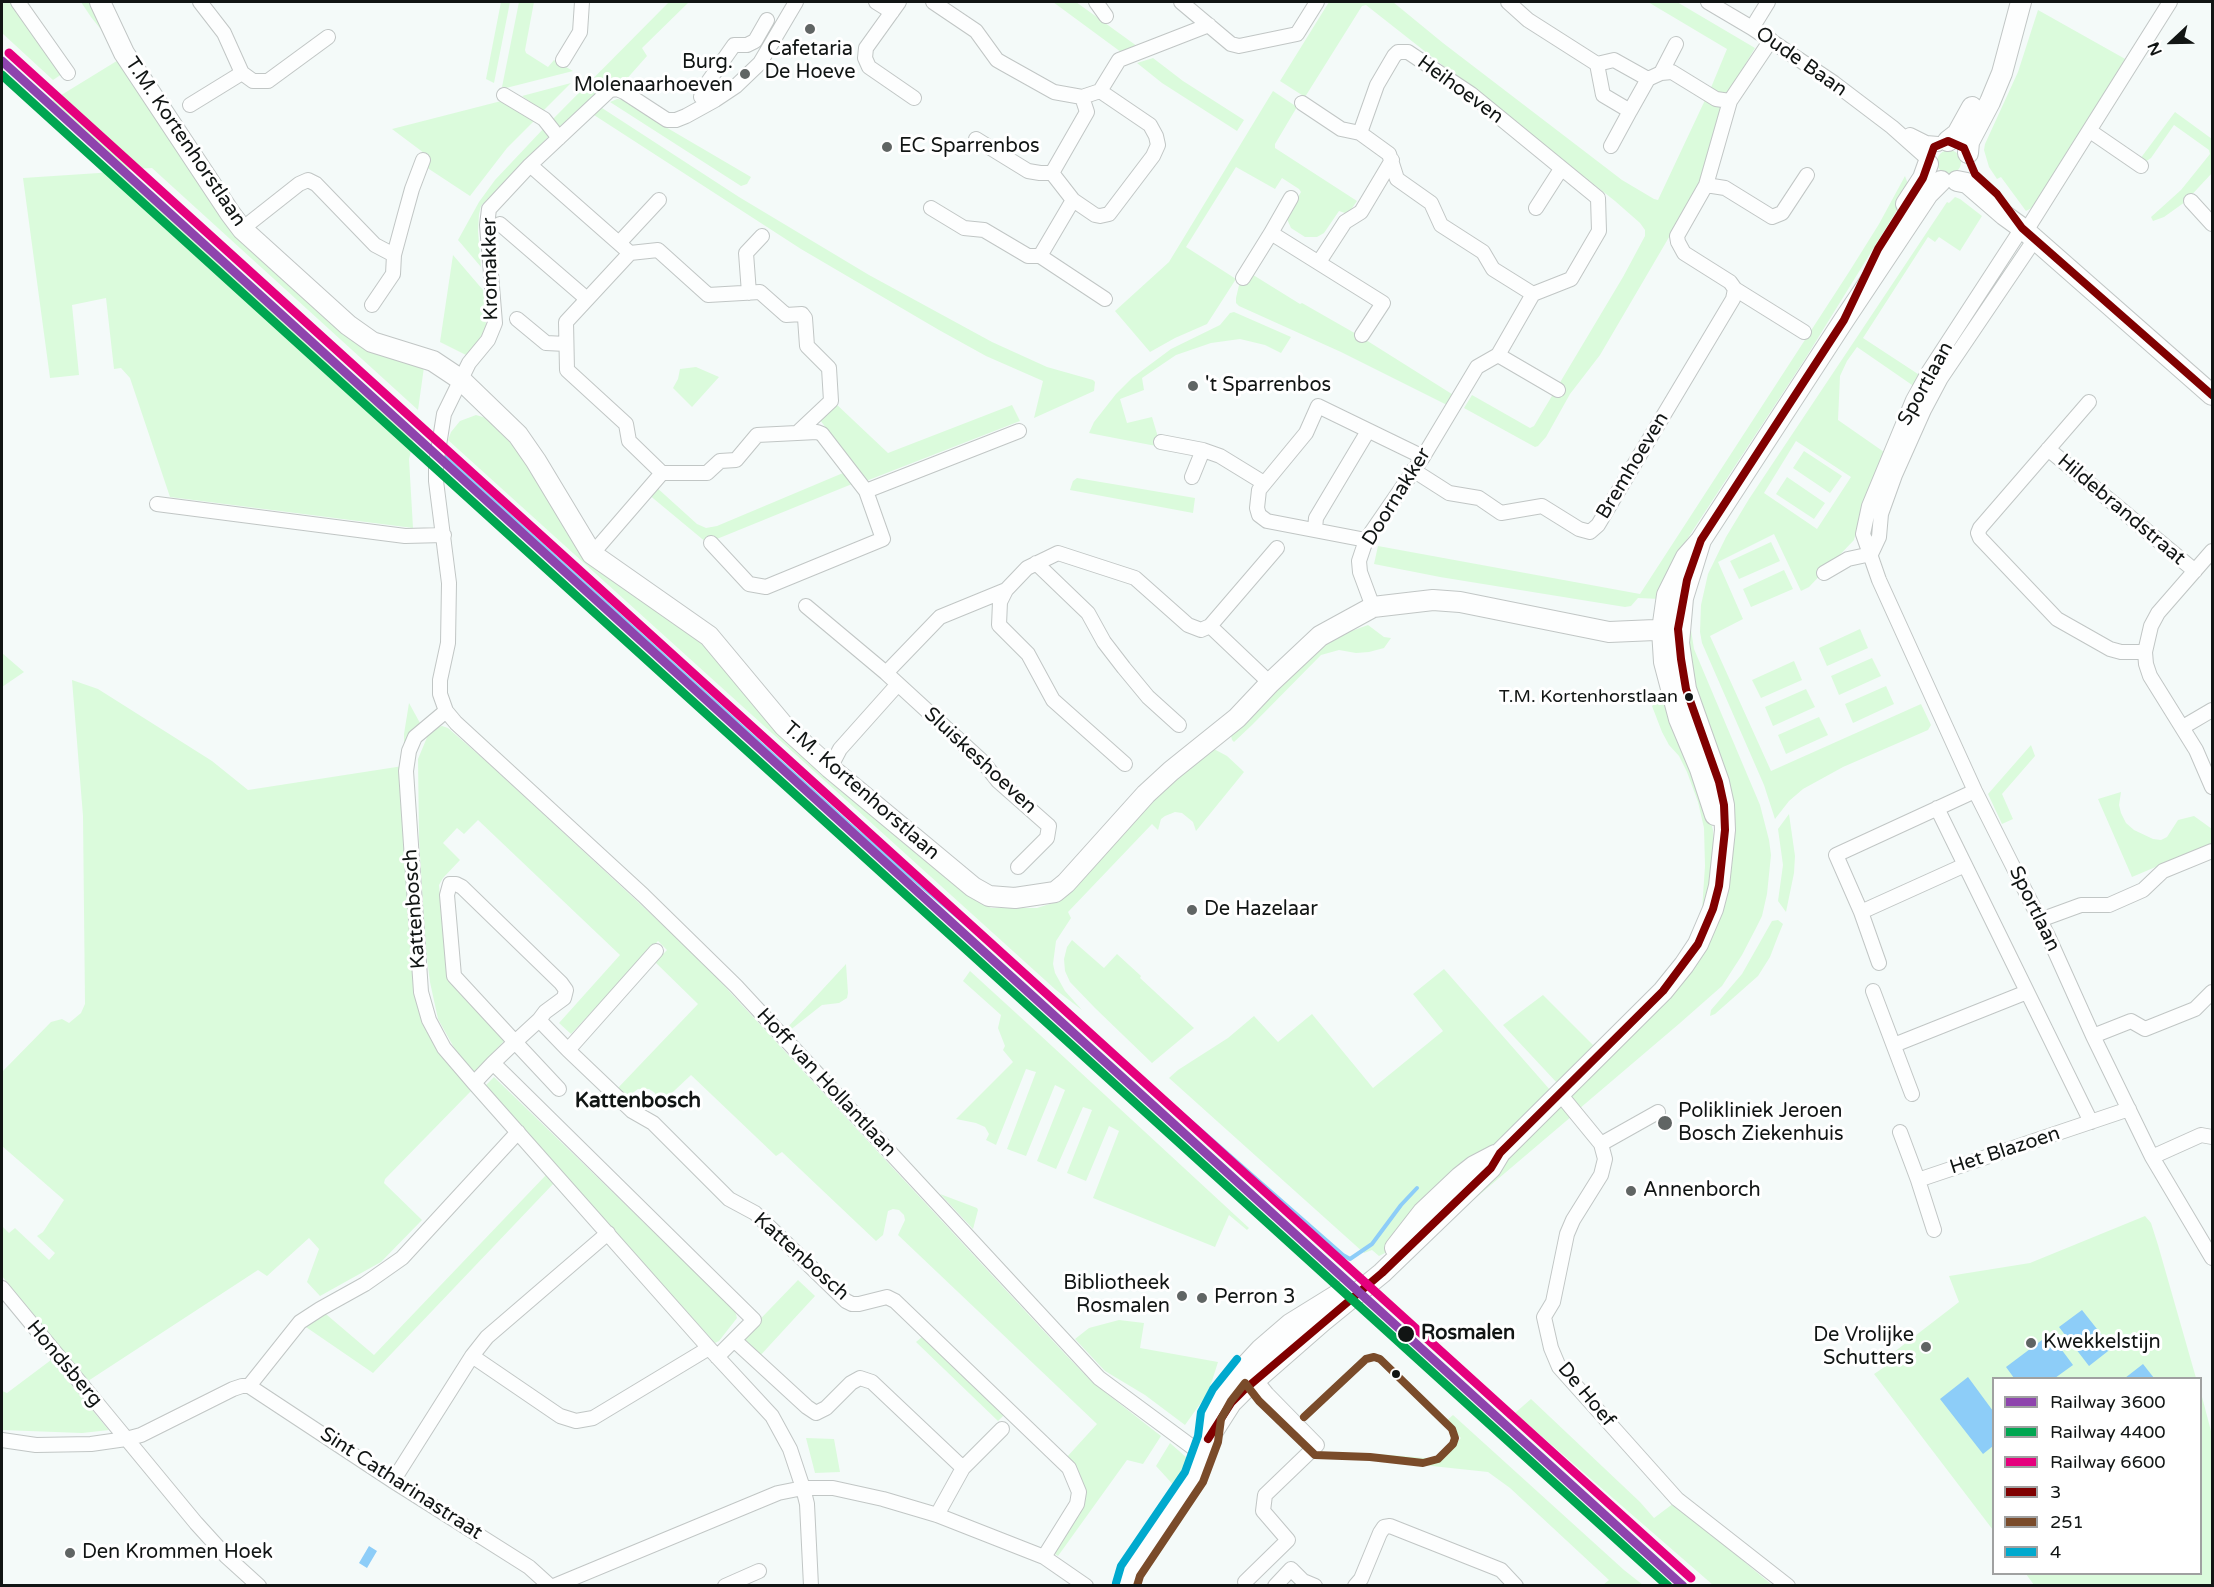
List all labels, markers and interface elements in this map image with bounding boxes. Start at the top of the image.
north arrow [2142,12,2202,72]
marker: Cafetaria De Hoeve [803,22,817,36]
street label: Oude Baan [1751,22,1851,102]
place label: Cafetaria De Hoeve [764,38,856,85]
text: N [2144,39,2167,58]
place label: Burg. Molenaarhoeven [574,51,733,98]
street label: Heihoeven [1412,51,1508,129]
street label: T.M. Kortenhorstlaan [119,53,251,231]
marker: Burg. Molenaarhoeven [738,67,752,81]
place label: EC Sparrenbos [899,135,1040,159]
marker: EC Sparrenbos [880,140,894,154]
street label: Kromakker [478,217,504,321]
street label: Sportlaan [1893,338,1959,430]
place label: 't Sparrenbos [1205,374,1331,398]
marker: 't Sparrenbos [1186,379,1200,393]
street label: Bremhoeven [1592,408,1674,524]
street label: Doornakker [1358,444,1436,550]
street label: Hildebrandstraat [2052,449,2190,571]
place label: T.M. Kortenhorstlaan [1499,686,1678,708]
marker: T.M. Kortenhorstlaan [1683,691,1695,703]
street label: Sluiskeshoeven [919,703,1041,819]
street label: T.M. Kortenhorstlaan [778,717,944,865]
street label: Kattenbosch [399,848,431,970]
street label: Sportlaan [2003,862,2065,956]
place label: De Hazelaar [1204,898,1318,922]
marker: De Hazelaar [1185,903,1199,917]
street label: Hoff van Hollantlaan [751,1004,901,1162]
district label: Kattenbosch [575,1088,701,1114]
place label: Polikliniek Jeroen Bosch Ziekenhuis [1678,1100,1844,1147]
marker: Polikliniek Jeroen Bosch Ziekenhuis [1656,1114,1674,1132]
street label: Het Blazoen [1947,1122,2063,1180]
place label: Annenborch [1643,1179,1761,1203]
marker: Annenborch [1624,1184,1638,1198]
street label: Kattenbosch [748,1208,854,1306]
place label: Bibliotheek Rosmalen [1063,1272,1170,1319]
place label: Perron 3 [1214,1286,1296,1310]
marker: Bibliotheek Rosmalen [1175,1289,1189,1303]
marker: Perron 3 [1195,1291,1209,1305]
street label: Hondsberg [21,1316,107,1412]
place label: Rosmalen [1421,1322,1515,1346]
marker: Rosmalen [1396,1324,1416,1344]
place label: De Vrolijke Schutters [1813,1324,1914,1371]
place label: Kwekkelstijn [2043,1331,2161,1355]
marker: Kwekkelstijn [2024,1336,2038,1350]
marker: De Vrolijke Schutters [1919,1340,1933,1354]
street label: De Hoef [1552,1358,1620,1432]
unlabelled marker [1390,1368,1402,1380]
legend [1992,1377,2202,1575]
text: Railway 3600 [2050,1391,2166,1413]
text: Railway 4400 [2050,1421,2166,1443]
street label: Sint Catharinastraat [315,1423,487,1545]
text: Railway 6600 [2050,1451,2166,1473]
text: 3 [2050,1481,2061,1503]
text: 251 [2050,1511,2084,1533]
place label: Den Krommen Hoek [82,1541,273,1565]
text: 4 [2050,1541,2061,1563]
marker: Den Krommen Hoek [63,1546,77,1560]

